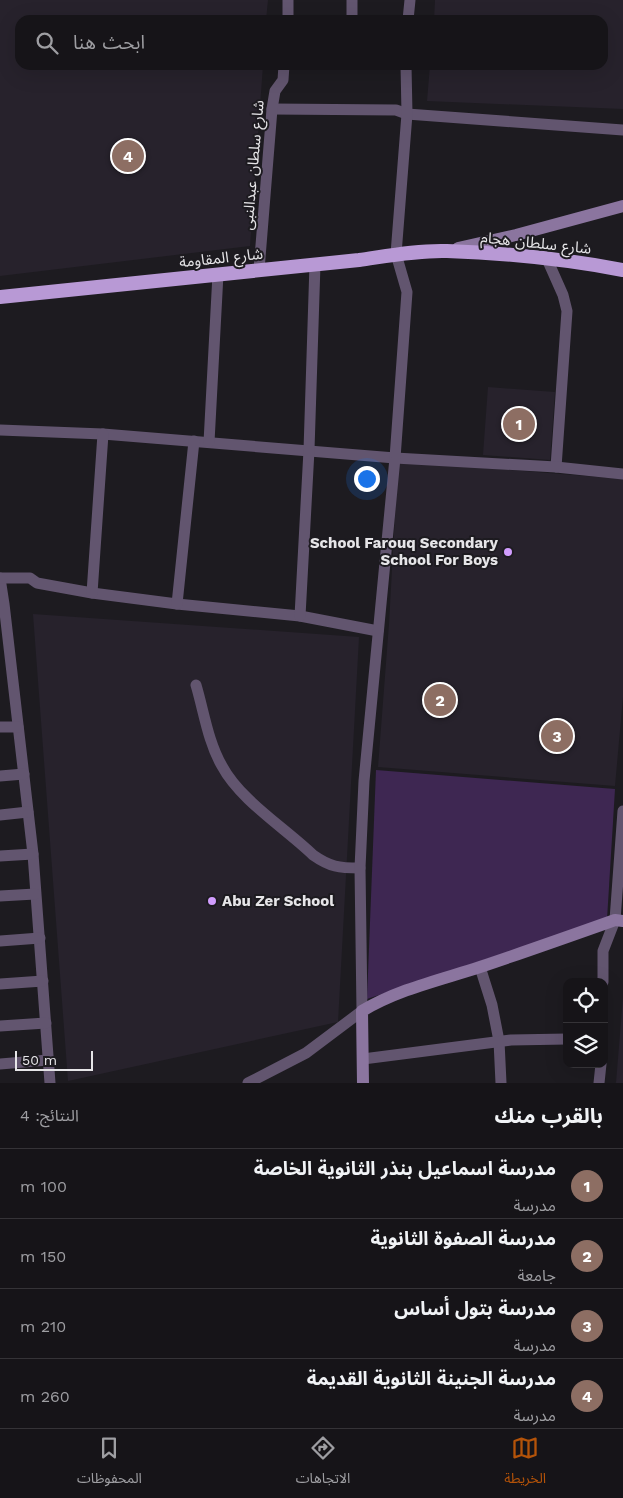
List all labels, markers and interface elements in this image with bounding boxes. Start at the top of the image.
search box [15,15,608,70]
icon: search [33,29,61,57]
text: ابحث هنا [73,31,145,54]
street label: شارع سلطان عبدالنبى [238,99,271,231]
pin: 4 [112,137,144,175]
street label: شارع سلطان هجام [480,228,592,261]
street label: شارع المقاومة [178,245,264,274]
pin: 1 [503,405,535,443]
your location [354,466,380,492]
place label: School Farouq Secondary School For Boys [310,534,499,569]
marker: School Farouq Secondary School For Boys [502,546,514,558]
pin: 2 [424,681,456,719]
pin: 3 [541,717,573,755]
place label: Abu Zer School [222,892,334,910]
marker: Abu Zer School [206,895,218,907]
map controls [563,978,608,1068]
button: locate [563,978,608,1023]
button: layers [563,1023,608,1068]
scale bar [15,1048,92,1071]
text: 50 m [22,1052,57,1068]
text: بالقرب منك [495,1103,603,1128]
text: النتائج: 4 [20,1106,79,1125]
text: مدرسة اسماعيل بنذر الثانوية الخاصة [254,1157,556,1180]
text: 100 m [20,1177,67,1196]
text: 1 [584,1177,590,1196]
text: مدرسة [513,1196,556,1215]
text: مدرسة الصفوة الثانوية [371,1227,556,1250]
text: 150 m [20,1247,66,1266]
text: 2 [582,1247,592,1266]
text: جامعة [517,1266,556,1285]
text: مدرسة بتول أساس [394,1297,556,1320]
text: 210 m [20,1317,66,1336]
text: 3 [582,1317,592,1336]
text: مدرسة [513,1336,556,1355]
text: مدرسة الجنينة الثانوية القديمة [307,1367,556,1390]
text: 260 m [20,1387,70,1406]
text: 4 [582,1387,592,1406]
text: مدرسة [513,1406,556,1425]
tab: المحفوظات [77,1434,142,1493]
tab: الاتجاهات [296,1434,350,1493]
tab: الخريطة [504,1434,546,1493]

